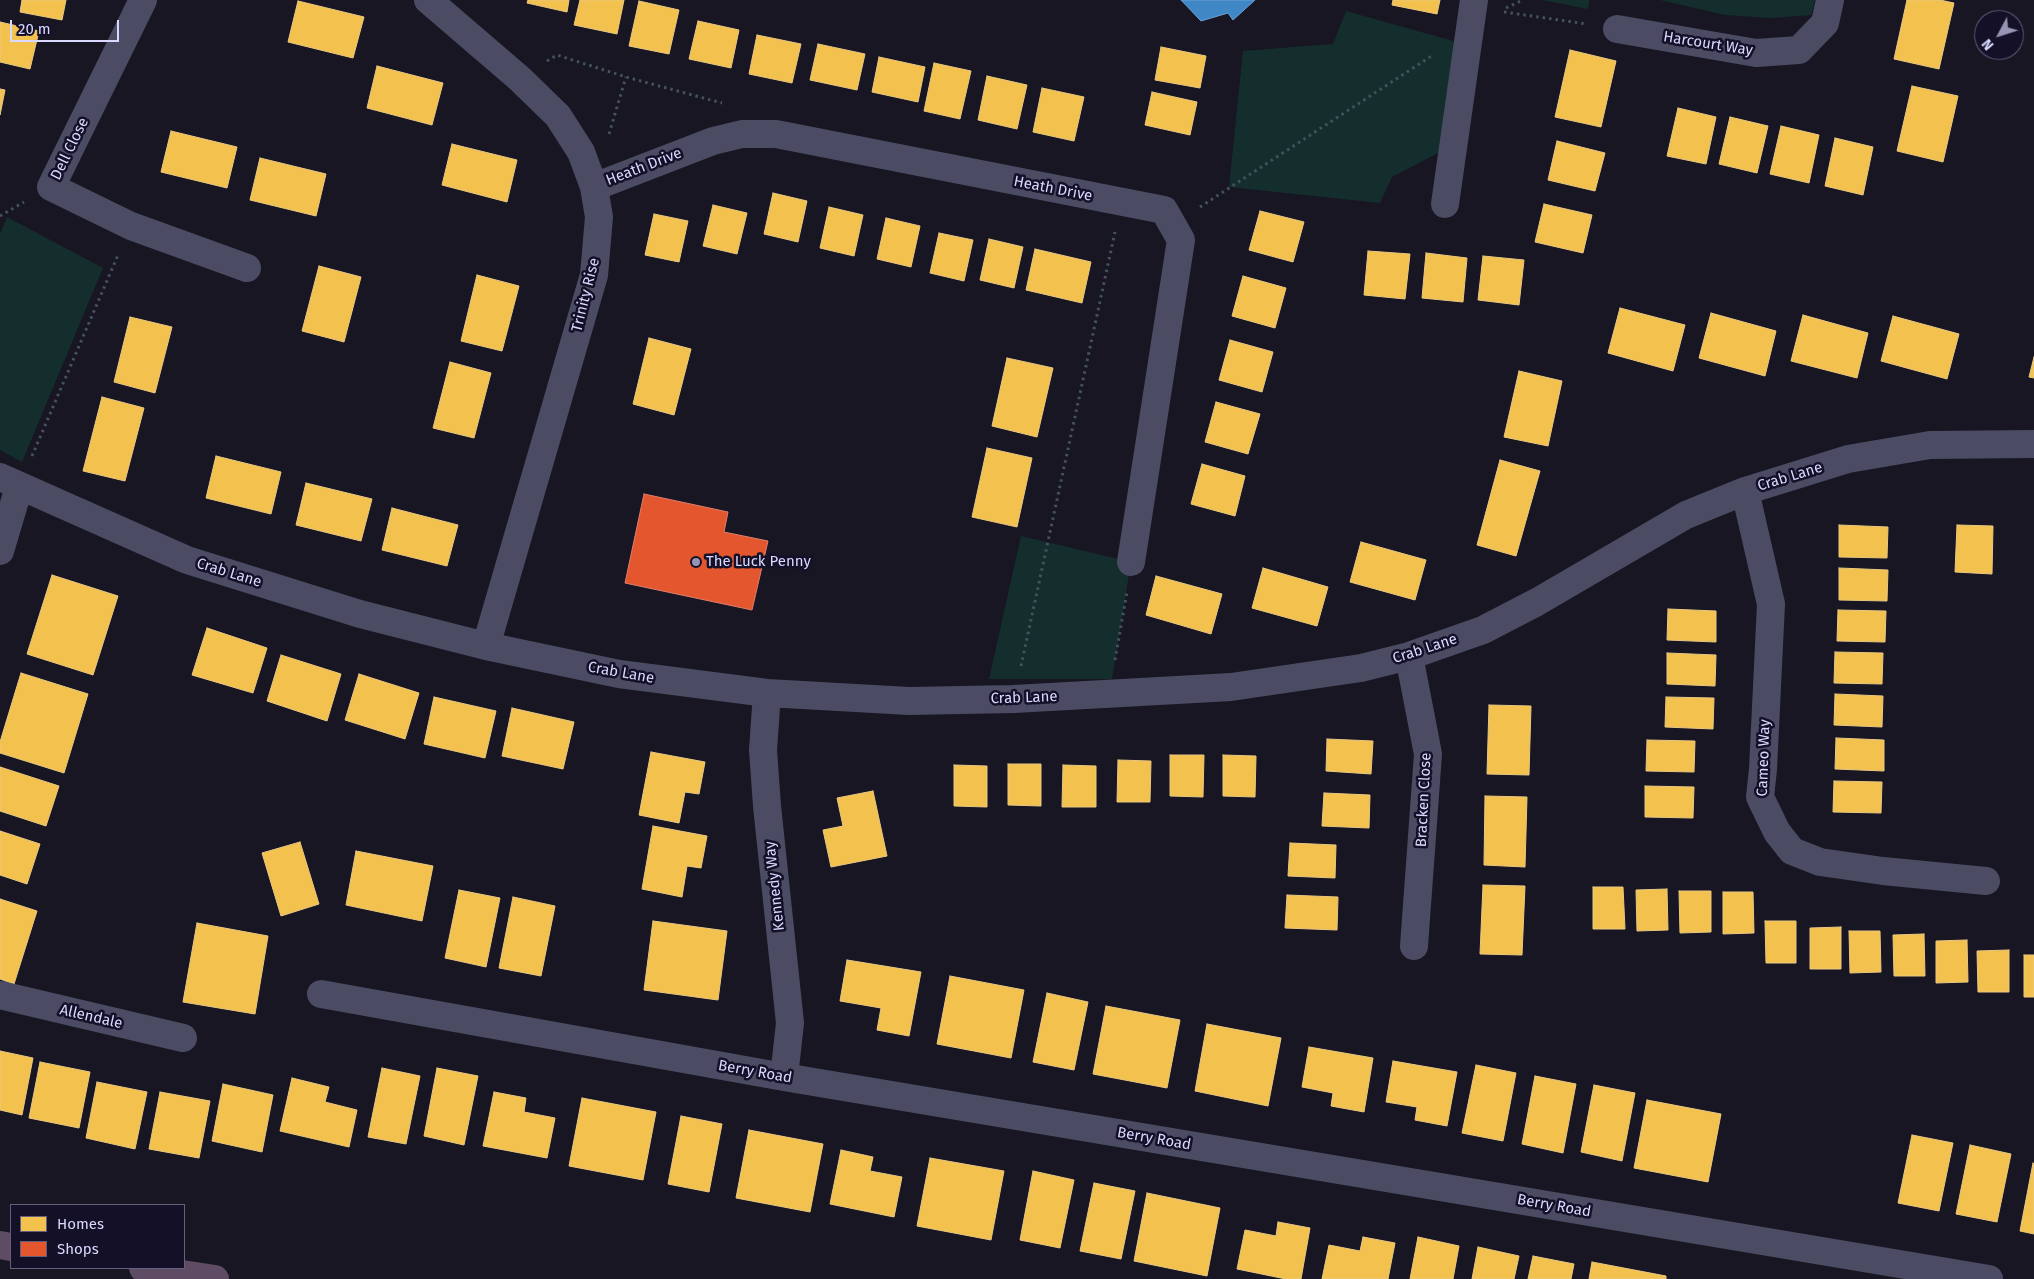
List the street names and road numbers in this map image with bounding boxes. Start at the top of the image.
street label: Harcourt Way [1662,28,1754,60]
street label: Dell Close [47,115,93,183]
street label: Heath Drive [604,144,684,190]
street label: Heath Drive [1012,173,1094,205]
street label: Trinity Rise [568,256,604,334]
street label: Crab Lane [1755,459,1825,495]
street label: Crab Lane [194,555,264,591]
street label: Crab Lane [1390,630,1460,668]
street label: Crab Lane [586,658,656,688]
street label: Crab Lane [990,688,1058,708]
street label: Cameo Way [1754,719,1774,797]
street label: Bracken Close [1413,752,1435,848]
street label: Kennedy Way [761,840,789,932]
street label: Allendale [58,1001,124,1033]
street label: Berry Road [717,1057,793,1087]
street label: Berry Road [1116,1124,1192,1154]
street label: Berry Road [1516,1191,1592,1221]

